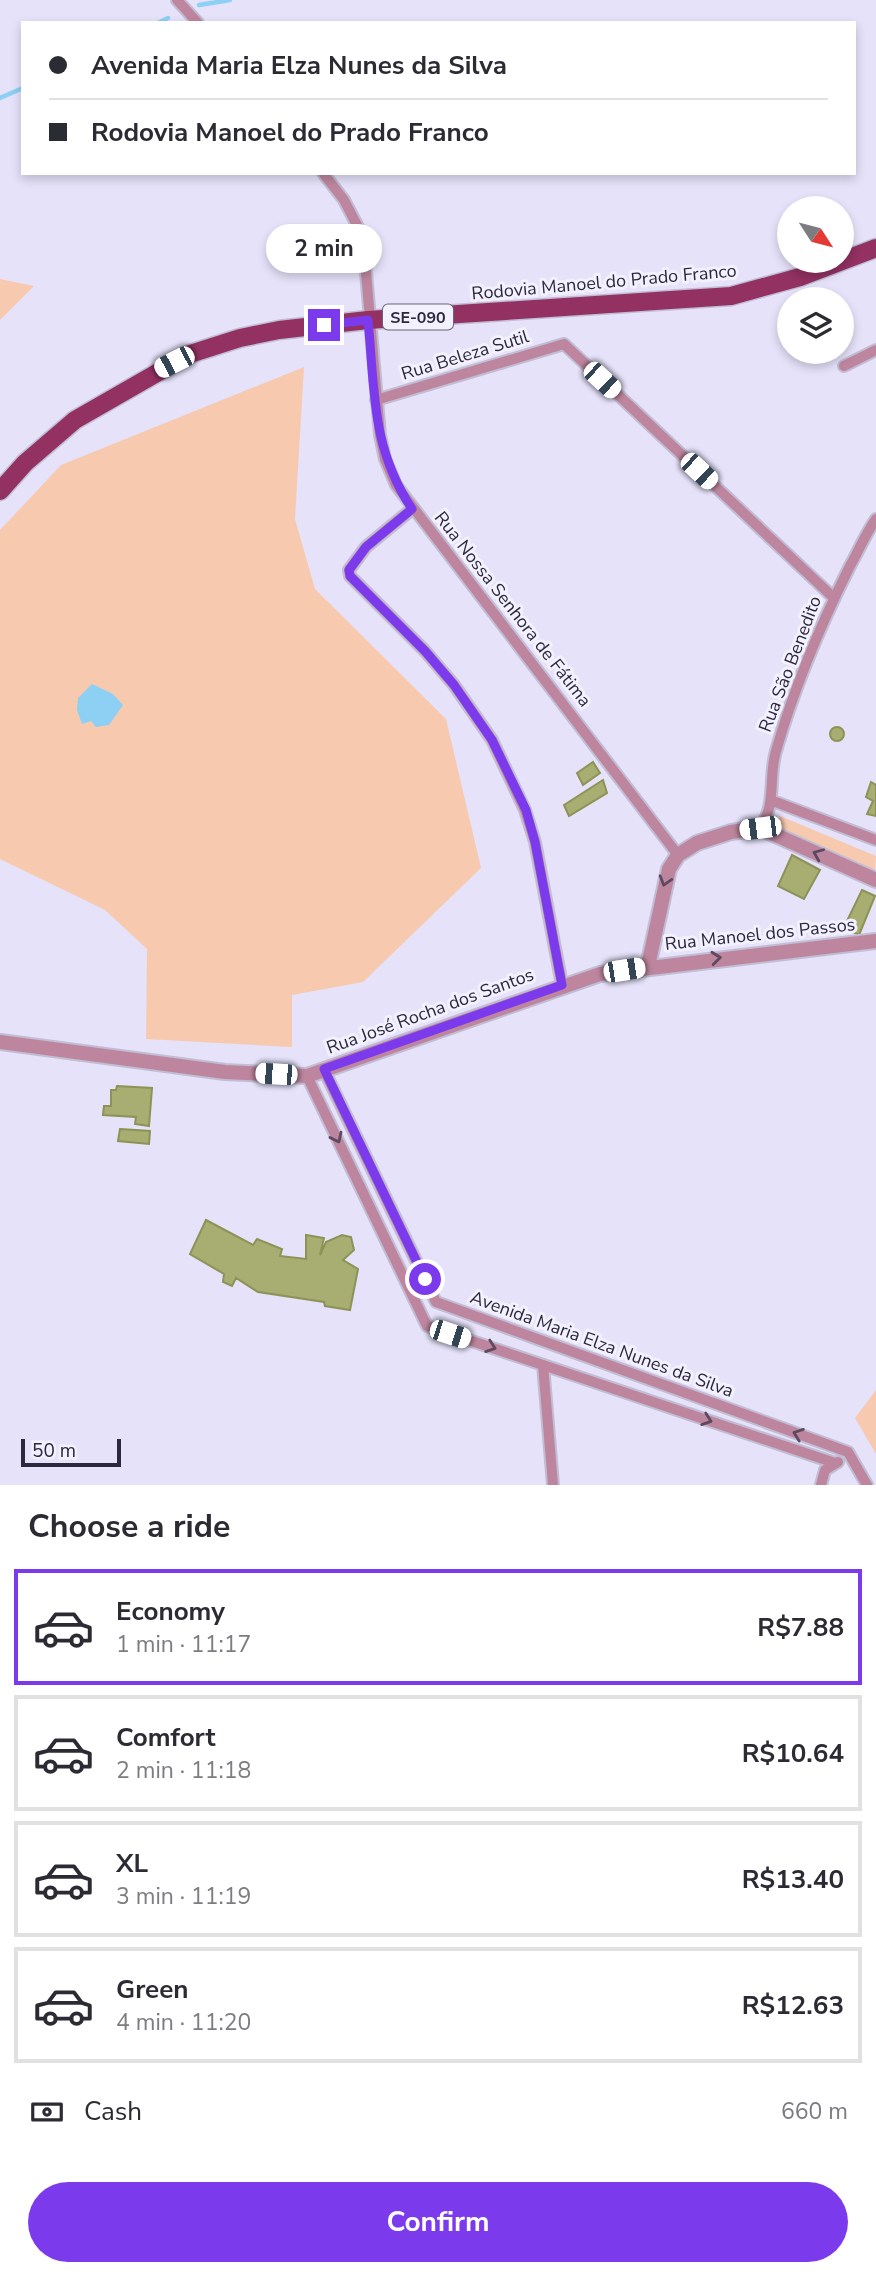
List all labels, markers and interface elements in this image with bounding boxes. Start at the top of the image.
text: Avenida Maria Elza Nunes da Silva [91,48,507,83]
text: Rodovia Manoel do Prado Franco [91,115,489,150]
north arrow [777,196,854,273]
map controls [777,196,854,364]
callout: 2 min [266,224,382,272]
text: 2 min [294,233,354,264]
street label: Rodovia Manoel do Prado Franco [471,258,737,306]
button: layers [777,287,854,364]
road number: SE-090 [383,304,453,330]
route end [308,309,340,341]
street label: Rua Beleza Sutil [398,324,532,386]
car [151,343,198,381]
car [580,358,625,402]
car [677,449,722,493]
street label: Rua Nossa Senhora de Fátima [429,506,597,712]
street label: Rua São Benedito [753,592,827,736]
car [738,815,783,841]
one-way arrow [813,848,825,862]
one-way arrow [658,875,673,887]
street label: Rua Manoel dos Passos [664,912,856,956]
one-way arrow [710,951,722,966]
car [602,956,647,984]
street label: Rua José Rocha dos Santos [323,962,537,1060]
car [255,1062,298,1086]
one-way arrow [329,1131,343,1143]
route start [409,1263,441,1295]
street label: Avenida Maria Elza Nunes da Silva [467,1285,737,1403]
car [427,1318,474,1350]
one-way arrow [485,1339,497,1354]
one-way arrow [700,1412,713,1426]
one-way arrow [792,1428,804,1442]
scale bar [21,1436,121,1468]
text: 50 m [32,1438,76,1464]
text: Choose a ride [28,1505,230,1548]
text: Economy [116,1594,225,1629]
icon: car [32,1596,95,1659]
text: R$7.88 [757,1610,844,1645]
text: 1 min · 11:17 [116,1629,251,1660]
text: Comfort [116,1720,216,1755]
icon: car [32,1722,95,1785]
text: R$10.64 [742,1736,844,1771]
text: 2 min · 11:18 [116,1755,251,1786]
text: XL [116,1846,148,1881]
icon: car [32,1848,95,1911]
text: R$13.40 [742,1862,844,1897]
text: 3 min · 11:19 [116,1881,251,1912]
text: Green [116,1972,189,2007]
icon: car [32,1974,95,2037]
text: R$12.63 [742,1988,844,2023]
text: 4 min · 11:20 [116,2007,251,2038]
icon: cash [28,2093,66,2131]
text: Cash [84,2094,142,2129]
text: 660 m [781,2096,848,2127]
button: Confirm [28,2182,848,2262]

